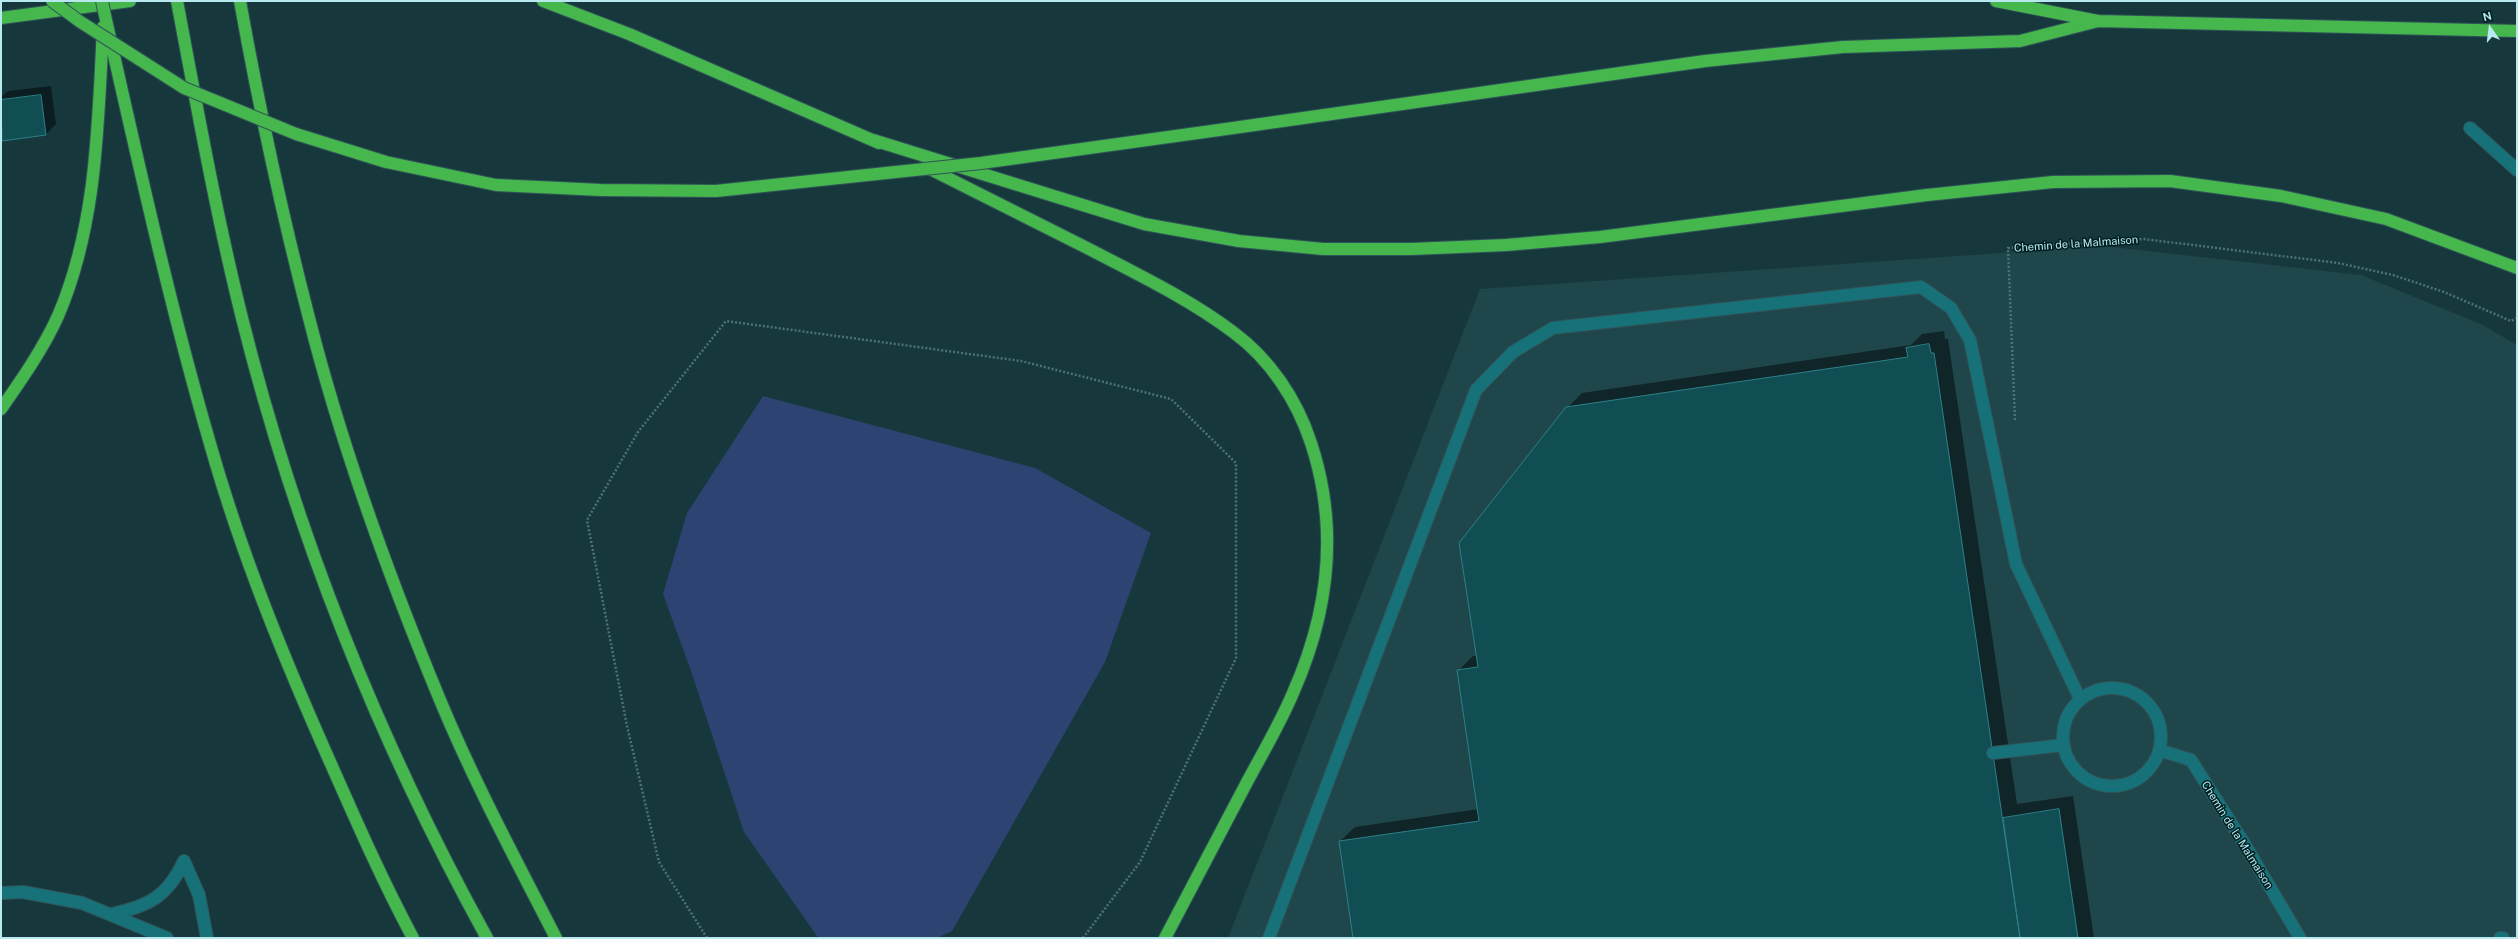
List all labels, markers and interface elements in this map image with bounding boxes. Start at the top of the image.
north arrow [2470,8,2510,48]
text: N [2481,9,2493,23]
street label: Chemin de la Malmaison [2013,233,2139,255]
street label: Chemin de la Malmaison [2198,779,2276,891]

